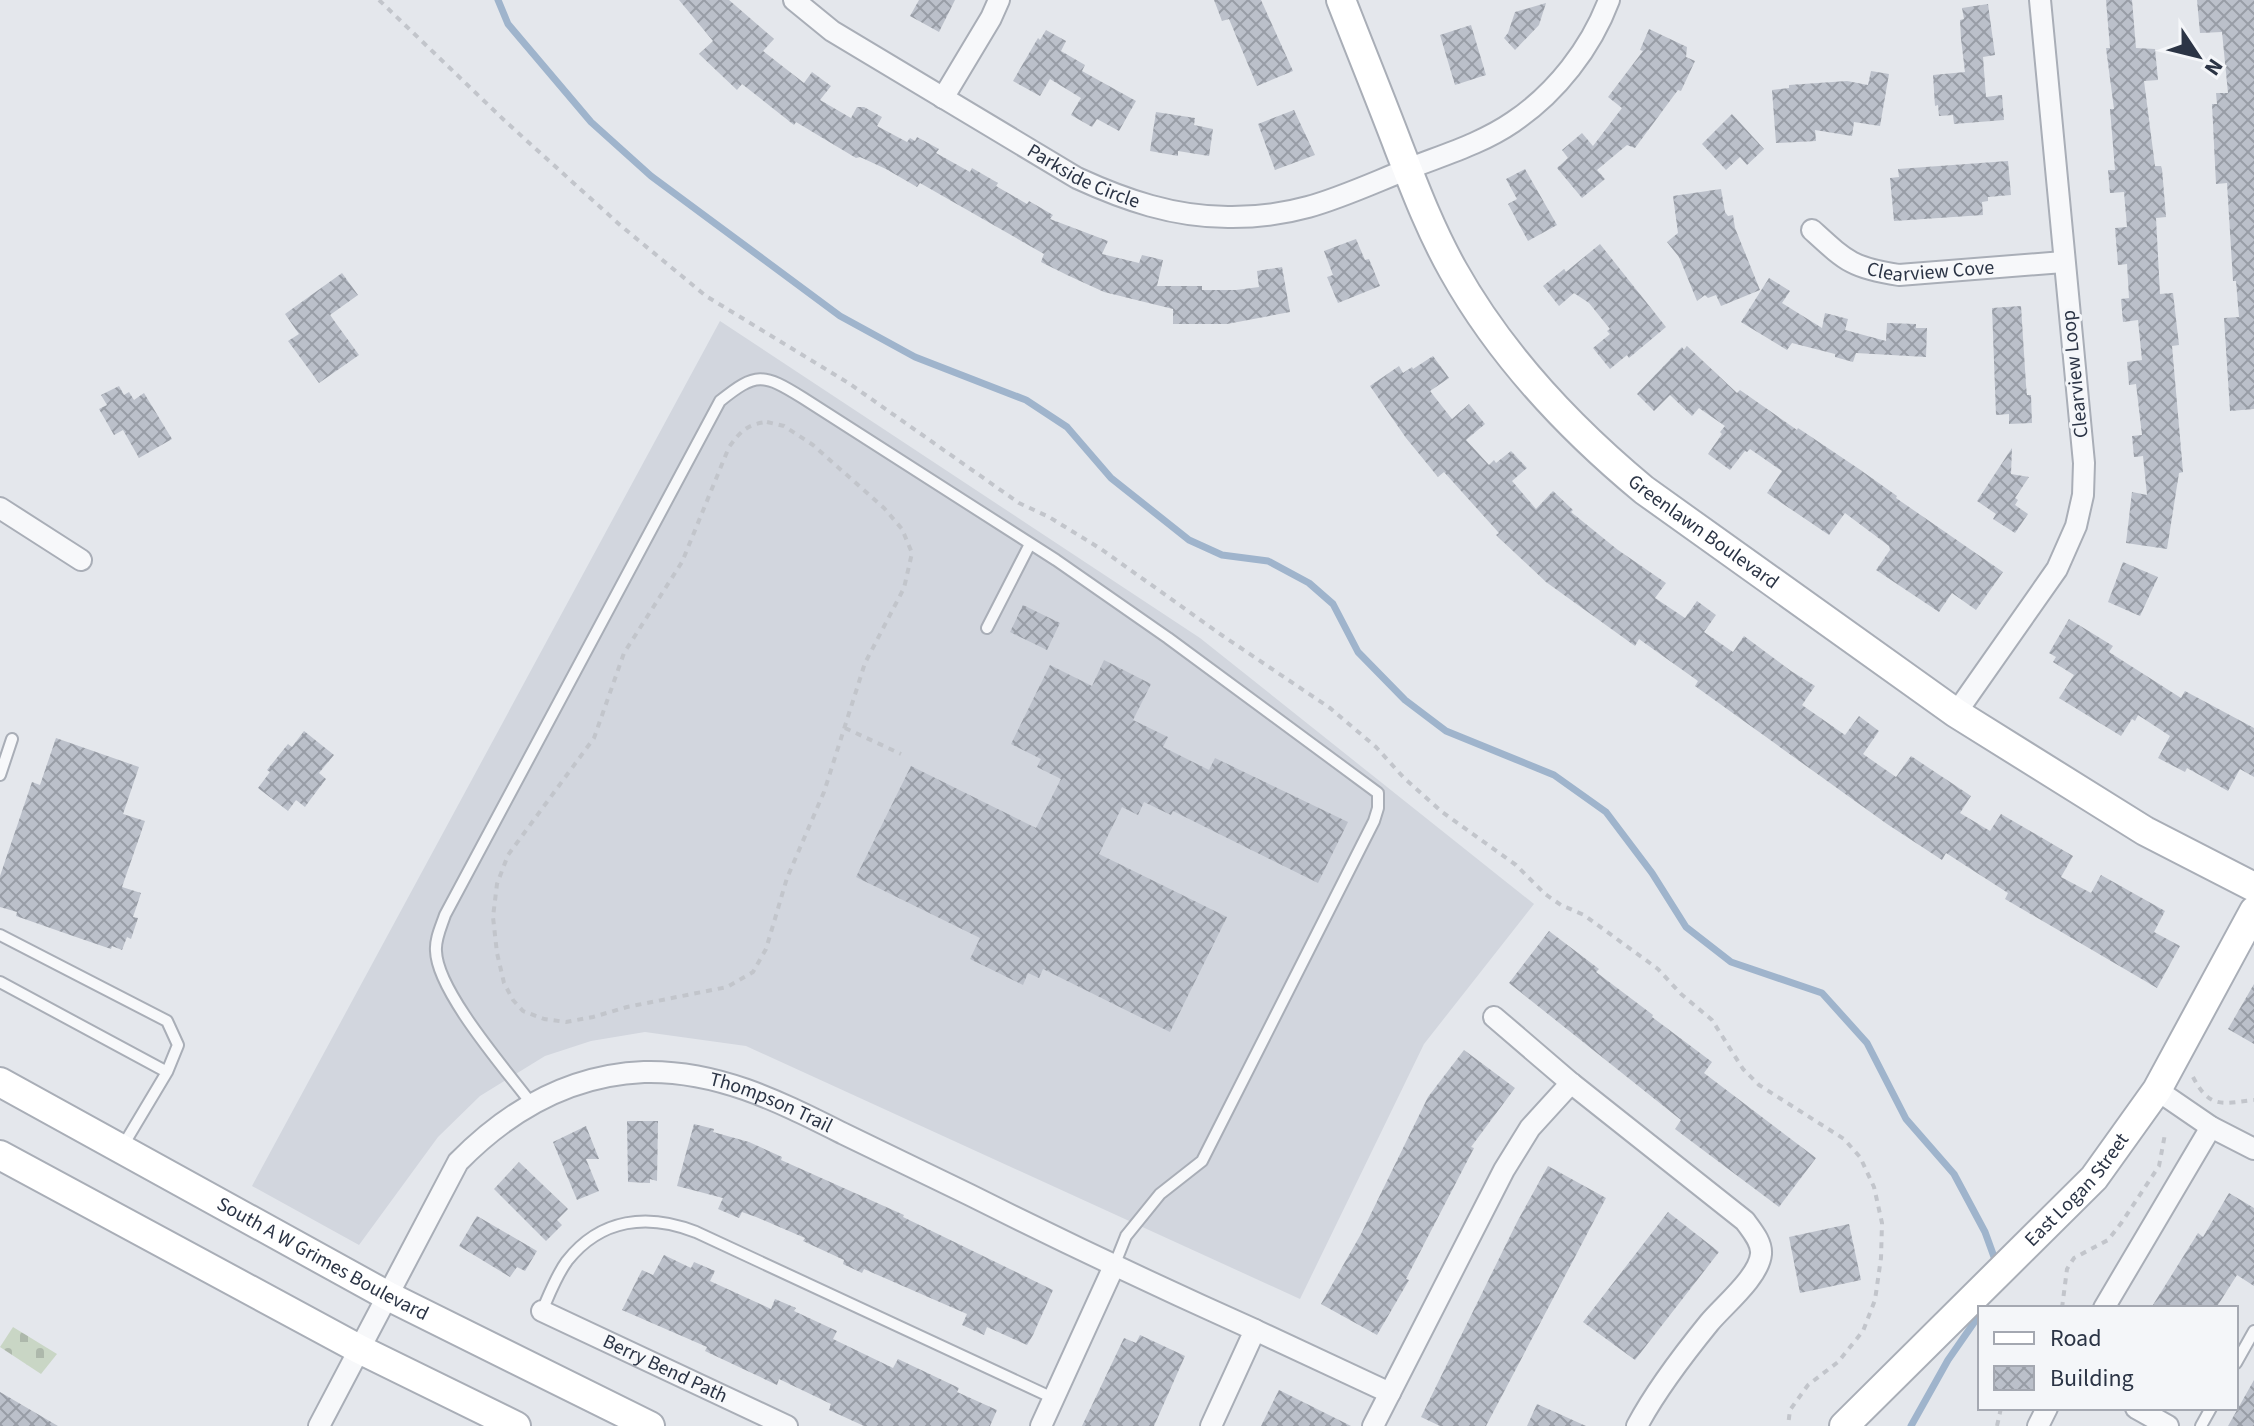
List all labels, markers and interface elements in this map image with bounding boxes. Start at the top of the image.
north arrow [2158,16,2238,96]
text: N [2196,52,2231,82]
street label: Parkside Circle [1022,137,1144,216]
street label: Clearview Cove [1864,253,1995,289]
street label: Clearview Loop [2054,309,2096,439]
street label: Greenlawn Boulevard [1622,468,1784,596]
street label: Thompson Trail [707,1065,837,1140]
street label: East Logan Street [2018,1127,2136,1253]
street label: South A W Grimes Boulevard [212,1190,433,1328]
legend [1978,1306,2238,1410]
text: Road [2050,1321,2102,1356]
street label: Berry Bend Path [598,1327,732,1410]
text: Building [2050,1361,2134,1396]

